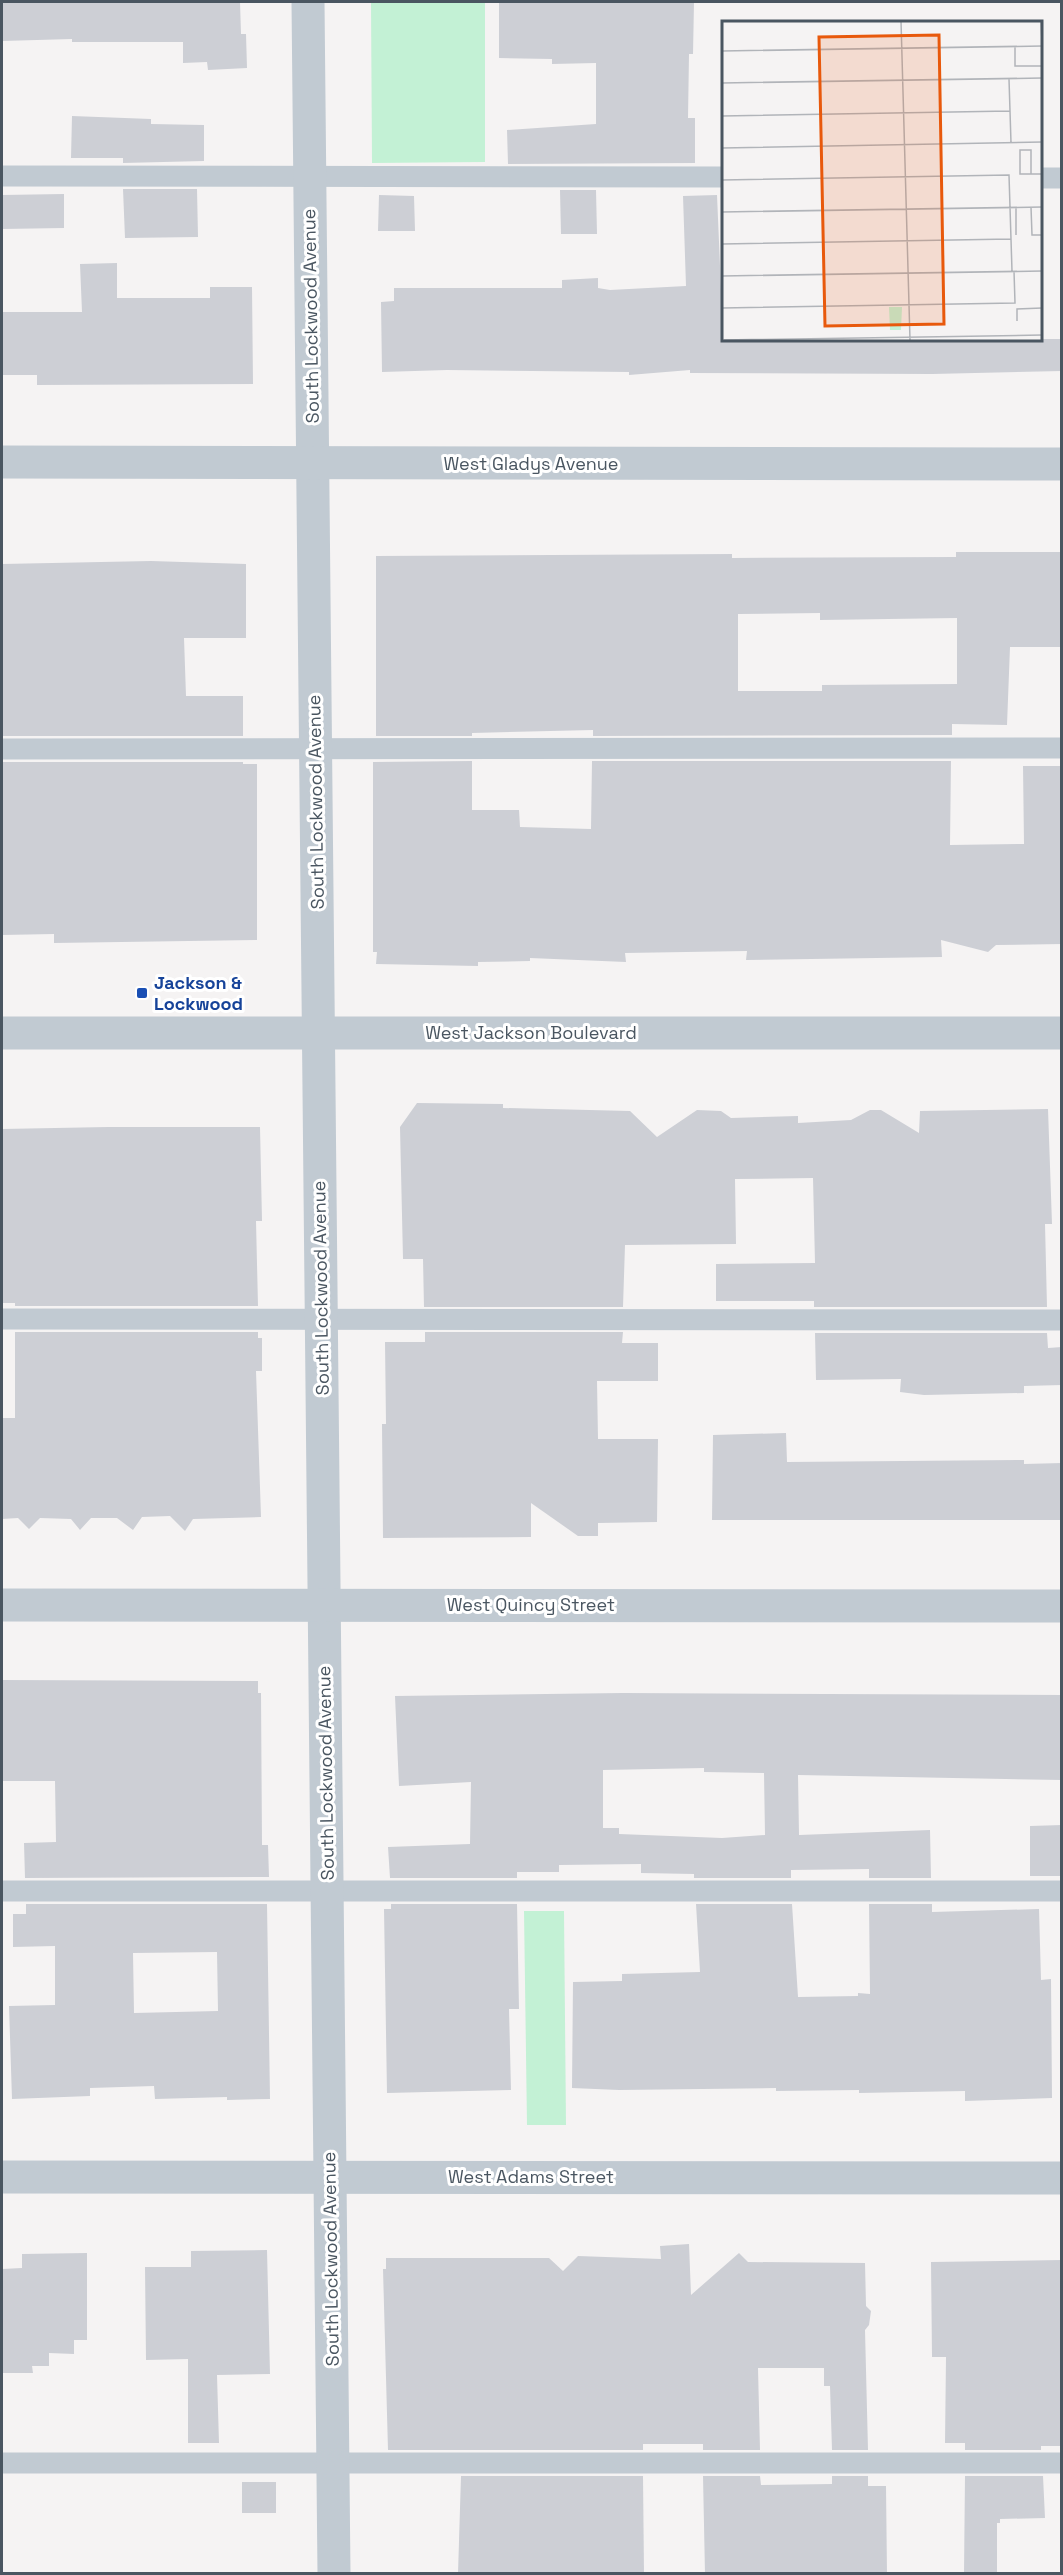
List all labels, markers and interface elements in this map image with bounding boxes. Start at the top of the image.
inset map [722,21,1042,340]
street label: South Lockwood Avenue [297,209,324,423]
street label: West Gladys Avenue [444,452,618,475]
street label: South Lockwood Avenue [302,695,329,909]
place label: Jackson & Lockwood [154,971,243,1015]
marker: Jackson & Lockwood [135,986,149,1000]
street label: West Jackson Boulevard [425,1021,637,1044]
street label: South Lockwood Avenue [307,1181,334,1395]
street label: West Quincy Street [447,1593,615,1616]
street label: South Lockwood Avenue [312,1666,339,1880]
street label: South Lockwood Avenue [317,2152,344,2366]
street label: West Adams Street [448,2165,614,2188]

